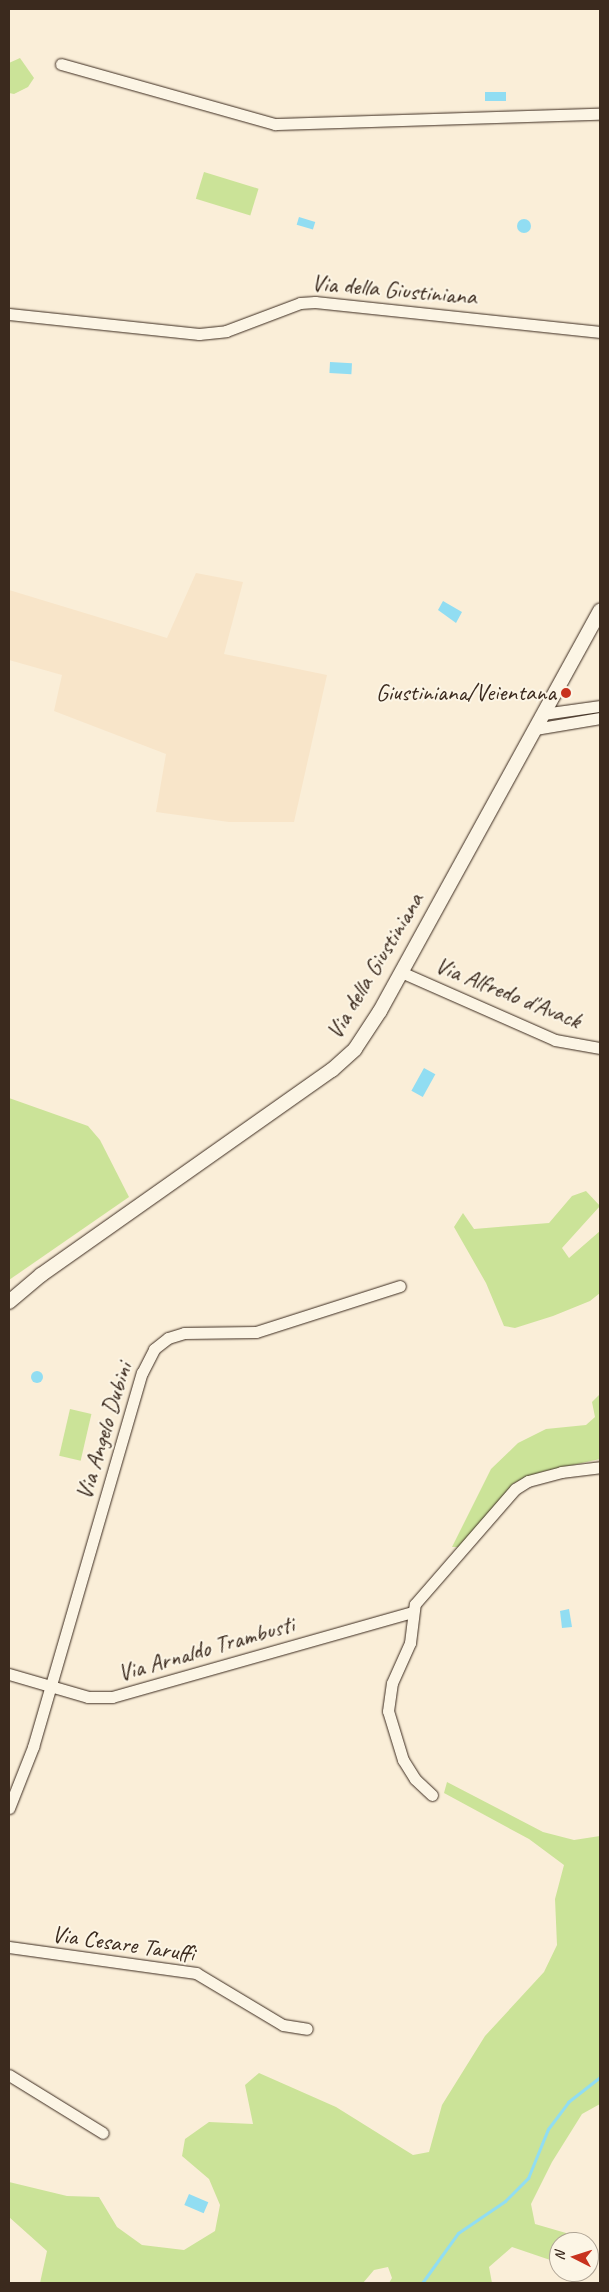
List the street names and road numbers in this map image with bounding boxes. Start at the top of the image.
street label: Via della Giustiniana [311,269,477,311]
street label: Via della Giustiniana [320,888,430,1044]
street label: Via Alfredo d'Avack [431,951,585,1035]
street label: Via Angelo Dubini [70,1359,138,1503]
street label: Via Arnaldo Trambusti [114,1610,298,1688]
street label: Via Cesare Taruffi [50,1920,196,1968]

